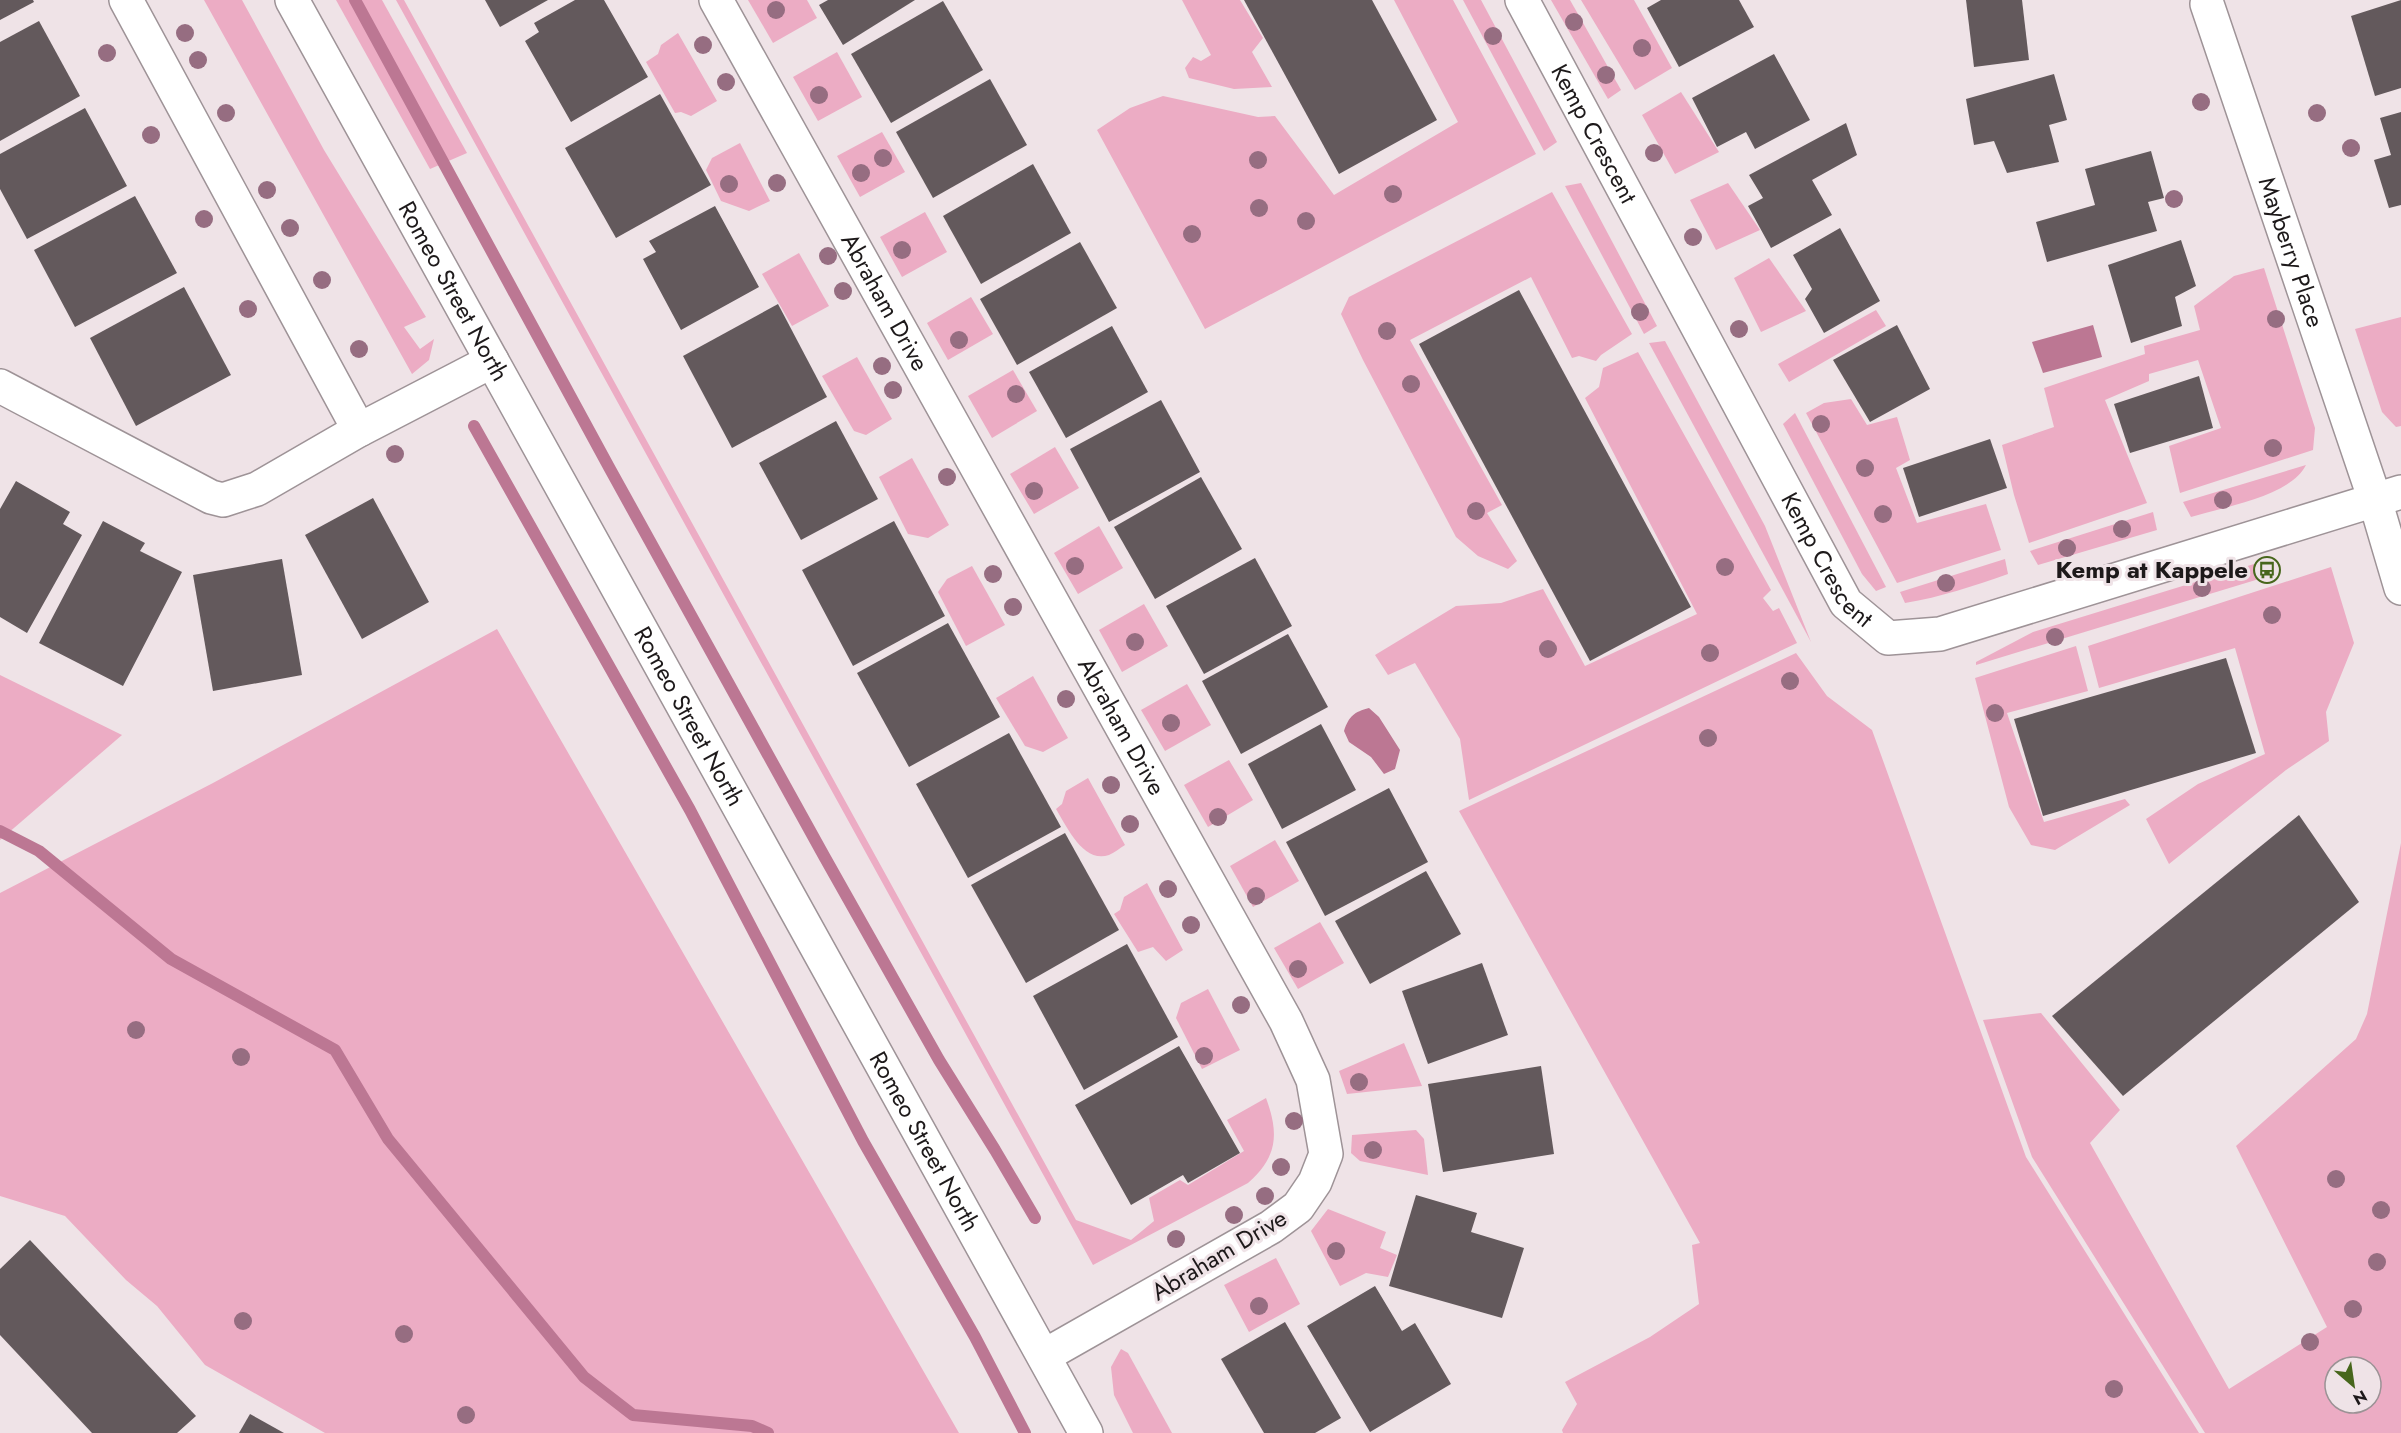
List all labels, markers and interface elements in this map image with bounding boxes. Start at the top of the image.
street label: Kemp Crescent [1543,58,1646,210]
street label: Mayberry Place [2250,172,2333,332]
street label: Romeo Street North [390,195,518,387]
street label: Abraham Drive [833,227,938,377]
street label: Kemp Crescent [1773,486,1881,636]
place label: Kemp at Kappele [2055,552,2248,587]
bus stop icon: Kemp at Kappele [2252,555,2282,585]
street label: Romeo Street North [625,620,753,812]
street label: Abraham Drive [1069,651,1175,801]
street label: Romeo Street North [861,1045,989,1238]
street label: Abraham Drive [1144,1200,1293,1309]
north arrow [2323,1355,2383,1415]
text: N [2349,1385,2371,1411]

